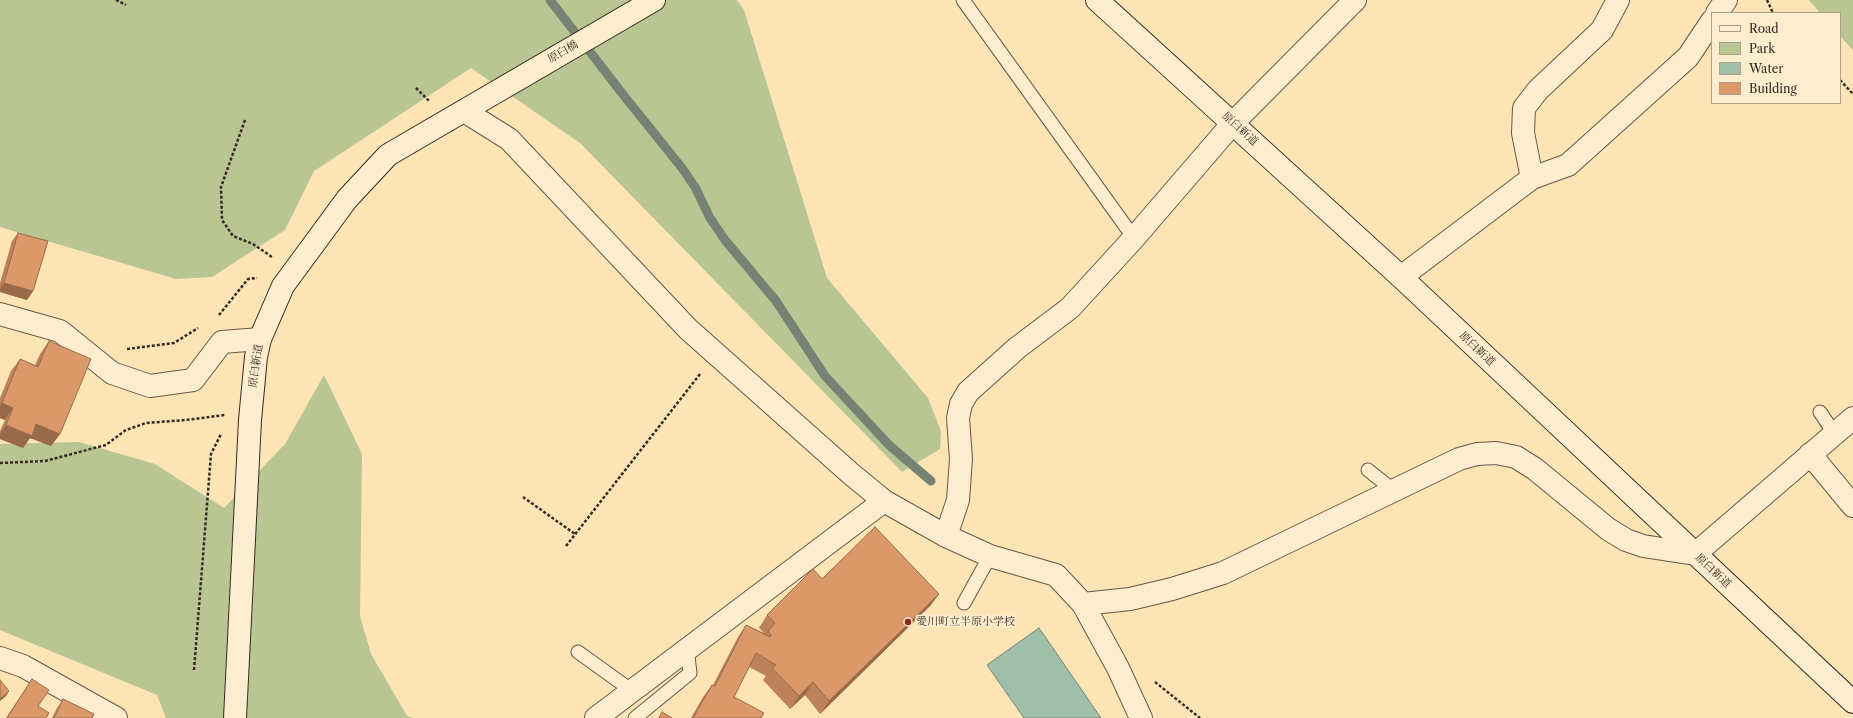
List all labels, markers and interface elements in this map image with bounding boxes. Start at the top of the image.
legend [1711,12,1841,104]
text: Road [1749,21,1779,36]
street label: 原臼橋 [545,38,581,66]
text: Park [1749,41,1775,56]
text: Water [1749,61,1783,76]
text: Building [1749,81,1797,96]
street label: 原臼新道 [1219,109,1261,149]
street label: 原臼新道 [1456,329,1498,369]
street label: 原臼新道 [246,343,266,389]
street label: 原臼新道 [1692,551,1734,591]
place label: 愛川町立半原小学校 [916,615,1015,629]
marker: 愛川町立半原小学校 [903,617,913,627]

